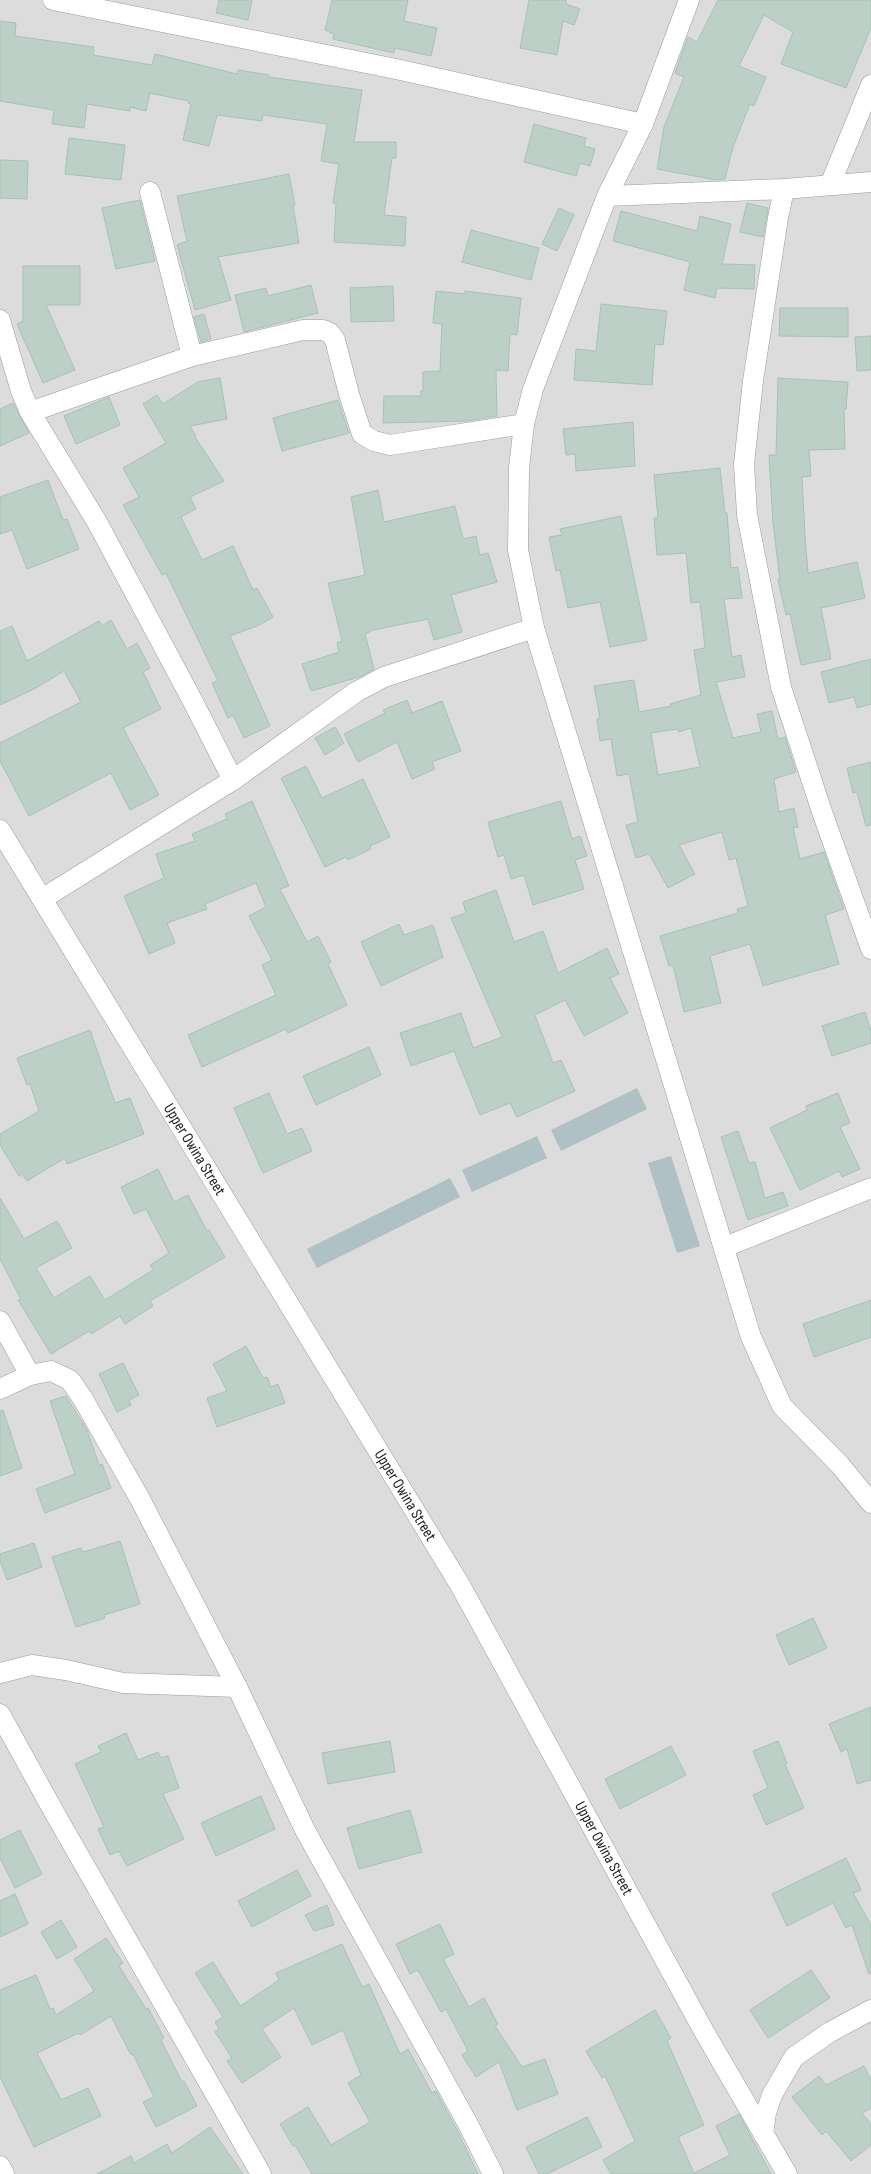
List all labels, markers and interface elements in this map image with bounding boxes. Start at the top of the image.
street label: Upper Owina Street [159,1100,230,1199]
street label: Upper Owina Street [370,1446,441,1545]
street label: Upper Owina Street [571,1798,637,1898]

